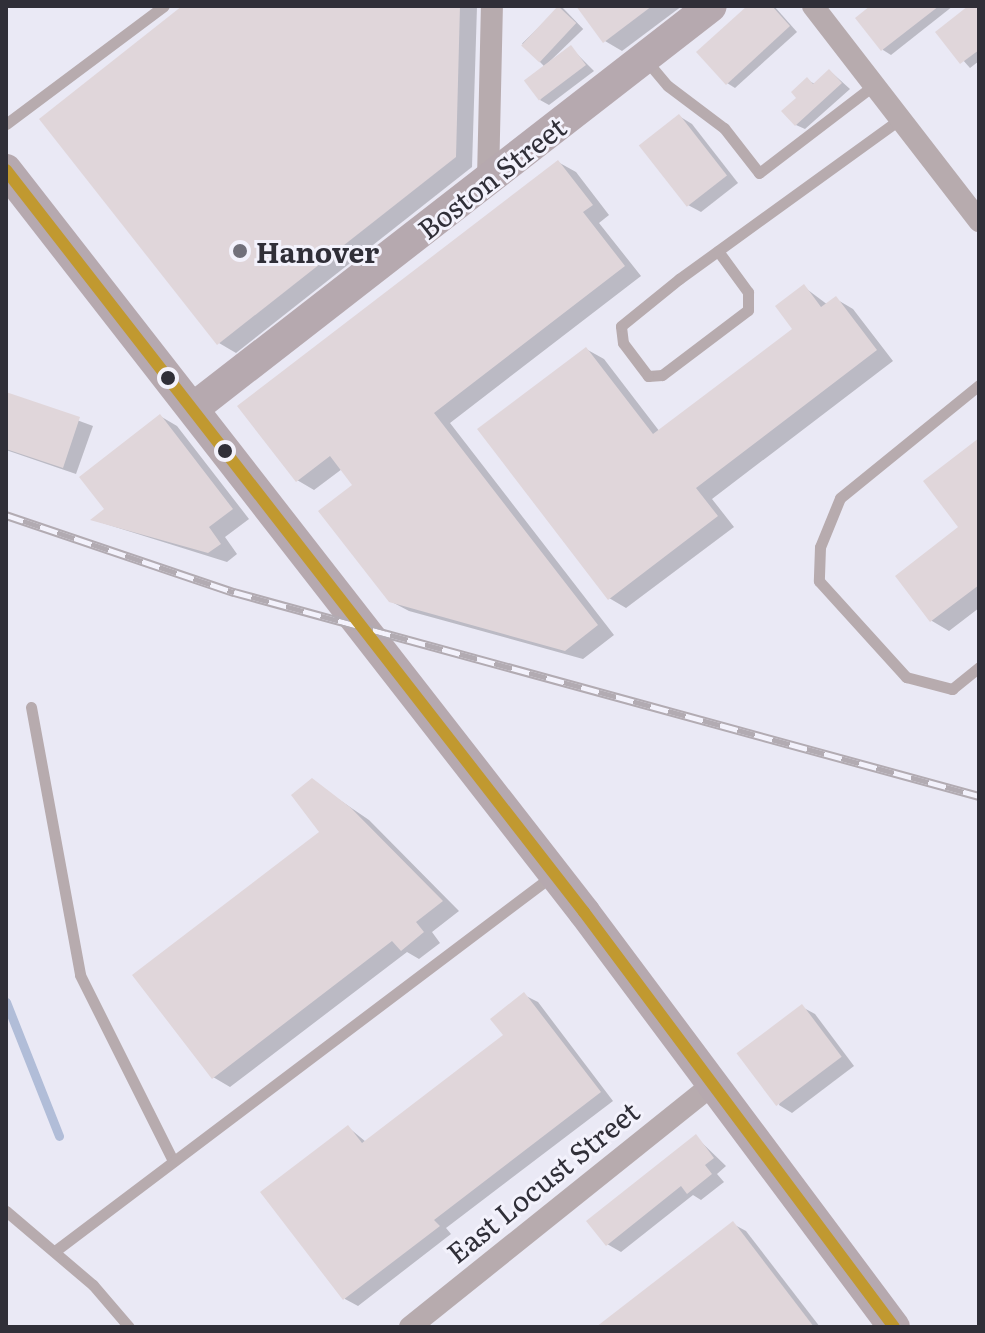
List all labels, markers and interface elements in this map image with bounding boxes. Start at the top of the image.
street label: Boston Street [410,109,572,245]
place label: Hanover [256,234,379,268]
marker: Hanover [231,242,249,260]
unlabelled marker [160,370,176,386]
unlabelled marker [217,443,233,459]
street label: East Locust Street [439,1093,645,1269]

